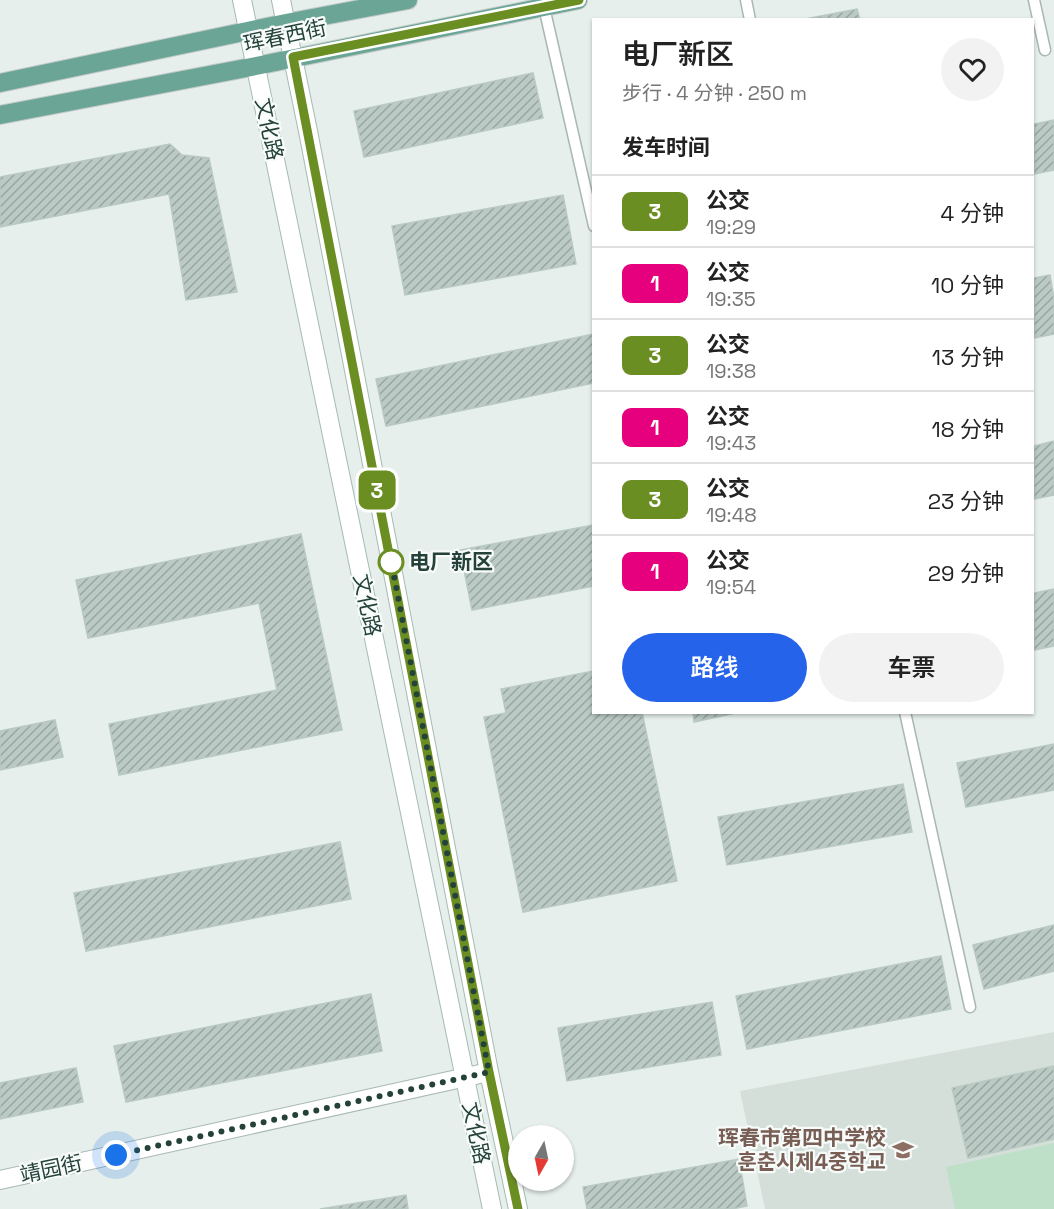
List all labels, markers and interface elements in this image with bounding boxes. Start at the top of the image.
street label: 珲春西街 [241,14,329,57]
text: 电厂新区 [622,36,734,72]
button: heart [941,38,1004,101]
text: 步行 · 4 分钟 · 250 m [622,80,807,106]
street label: 文化路 [250,95,289,163]
text: 发车时间 [622,133,710,161]
text: 公交 [706,186,750,214]
text: 3 [649,198,661,225]
text: 4 分钟 [941,199,1004,227]
text: 19:29 [706,214,756,240]
text: 公交 [706,258,750,286]
text: 1 [650,270,660,297]
text: 10 分钟 [931,271,1004,299]
text: 19:35 [706,286,756,312]
text: 公交 [706,330,750,358]
text: 3 [649,342,661,369]
text: 13 分钟 [932,343,1004,371]
text: 19:38 [706,358,756,384]
text: 公交 [706,402,750,430]
text: 1 [650,414,660,441]
text: 18 分钟 [931,415,1004,443]
text: 19:43 [706,430,756,456]
line badge: 3 [358,470,397,510]
text: 公交 [706,474,750,502]
text: 3 [371,477,383,504]
text: 3 [649,486,661,513]
text: 23 分钟 [928,487,1004,515]
text: 19:48 [706,502,757,528]
text: 公交 [706,546,750,574]
place label: 电厂新区 [409,548,493,575]
marker: 电厂新区 [378,549,404,575]
text: 1 [650,558,660,585]
text: 29 分钟 [928,559,1004,587]
street label: 文化路 [348,571,387,639]
text: 19:54 [706,574,756,600]
button: 路线 [622,633,807,702]
button: 车票 [819,633,1004,702]
street label: 文化路 [457,1099,496,1167]
place label: 珲春市第四中学校 훈춘시제4중학교 [718,1124,886,1175]
north arrow [508,1125,574,1191]
map controls [508,1125,574,1191]
school or university icon: 珲春市第四中学校 훈춘시제4중학교 [891,1138,915,1162]
your location [101,1140,131,1170]
street label: 靖园街 [17,1149,85,1188]

